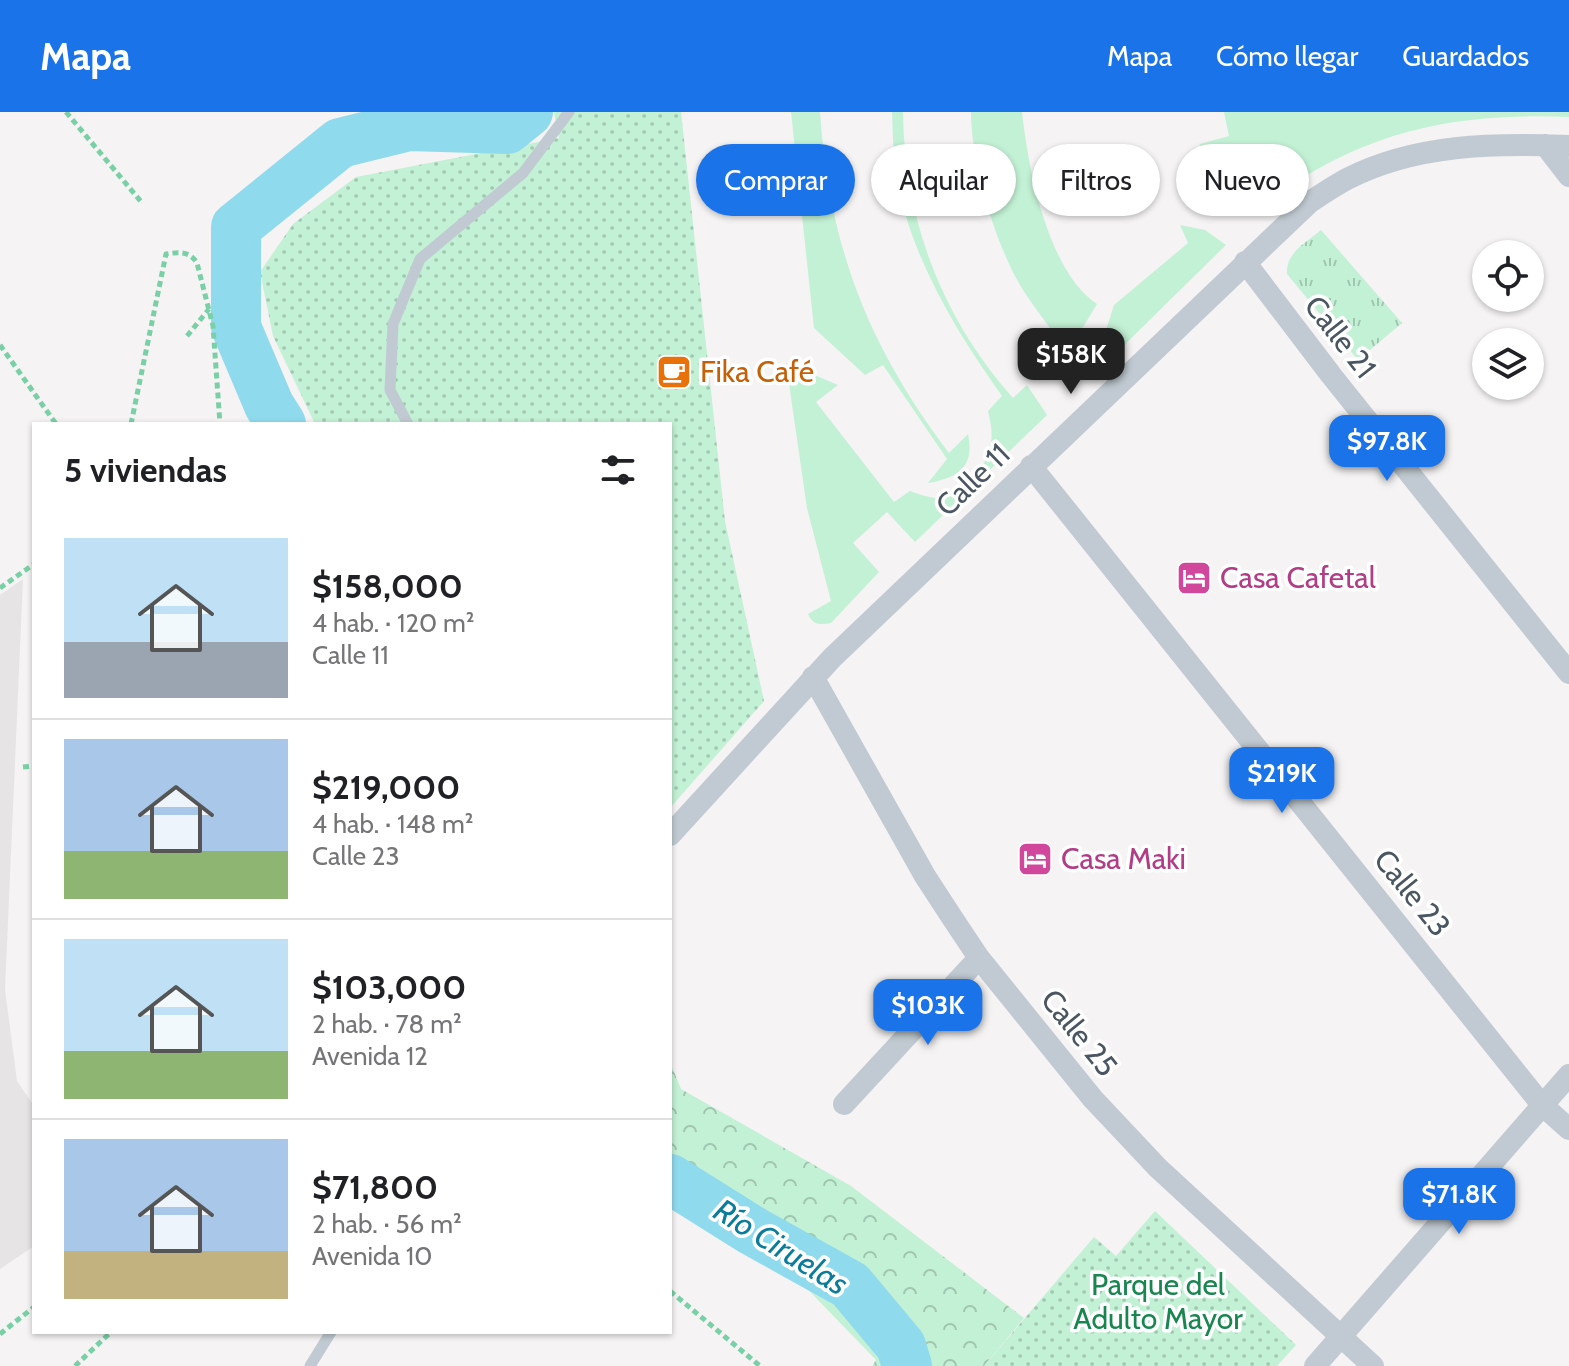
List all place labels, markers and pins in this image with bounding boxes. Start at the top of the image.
pin: $158K [1015,328,1127,396]
cafe icon: Fika Café [655,353,693,391]
place label: Fika Café [700,353,814,390]
pin: $97.8K [1322,415,1452,483]
hotel icon: Casa Cafetal [1175,559,1213,597]
place label: Casa Cafetal [1220,559,1376,596]
pin: $219K [1226,747,1338,815]
hotel icon: Casa Maki [1016,840,1054,878]
place label: Casa Maki [1061,840,1186,877]
pin: $103K [872,979,984,1047]
pin: $71.8K [1394,1168,1524,1236]

